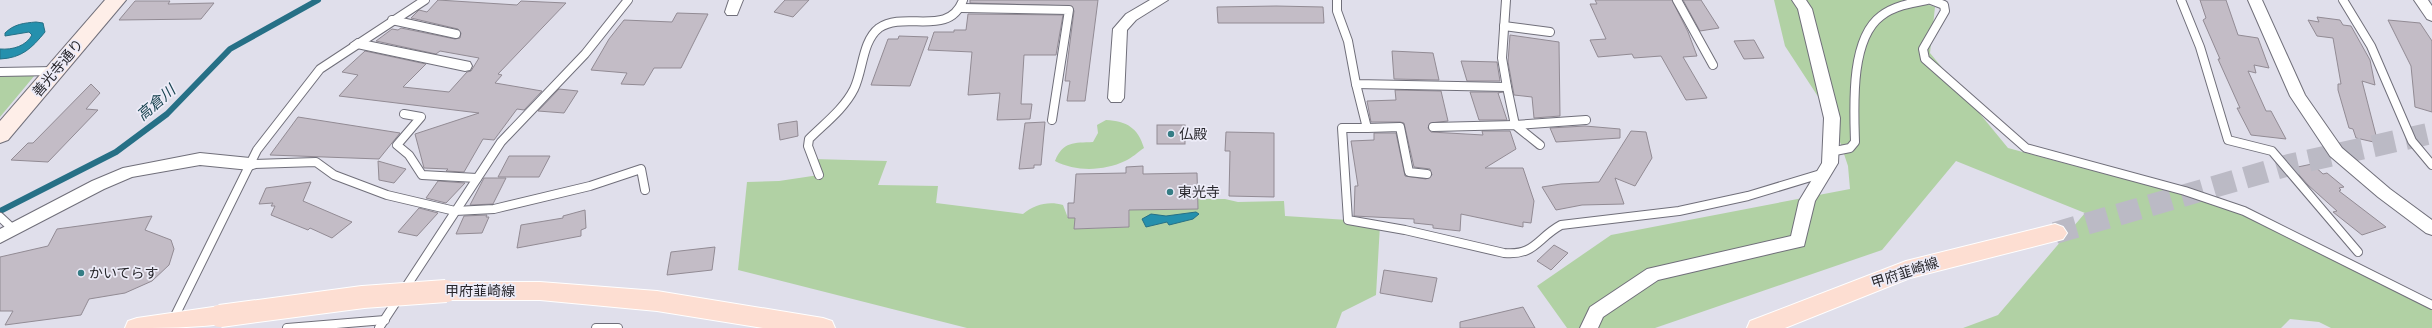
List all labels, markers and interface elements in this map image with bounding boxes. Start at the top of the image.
street label: 善光寺通り [29,36,87,100]
water label: 高倉川 [133,80,180,125]
place label: 仏殿 [1179,126,1207,143]
marker: 仏殿 [1166,129,1176,139]
place label: 東光寺 [1178,184,1220,201]
marker: 東光寺 [1165,187,1175,197]
street label: 甲府韮崎線 [1869,254,1941,292]
place label: かいてらす [89,265,158,282]
marker: かいてらす [76,268,86,278]
street label: 甲府韮崎線 [445,283,515,300]

